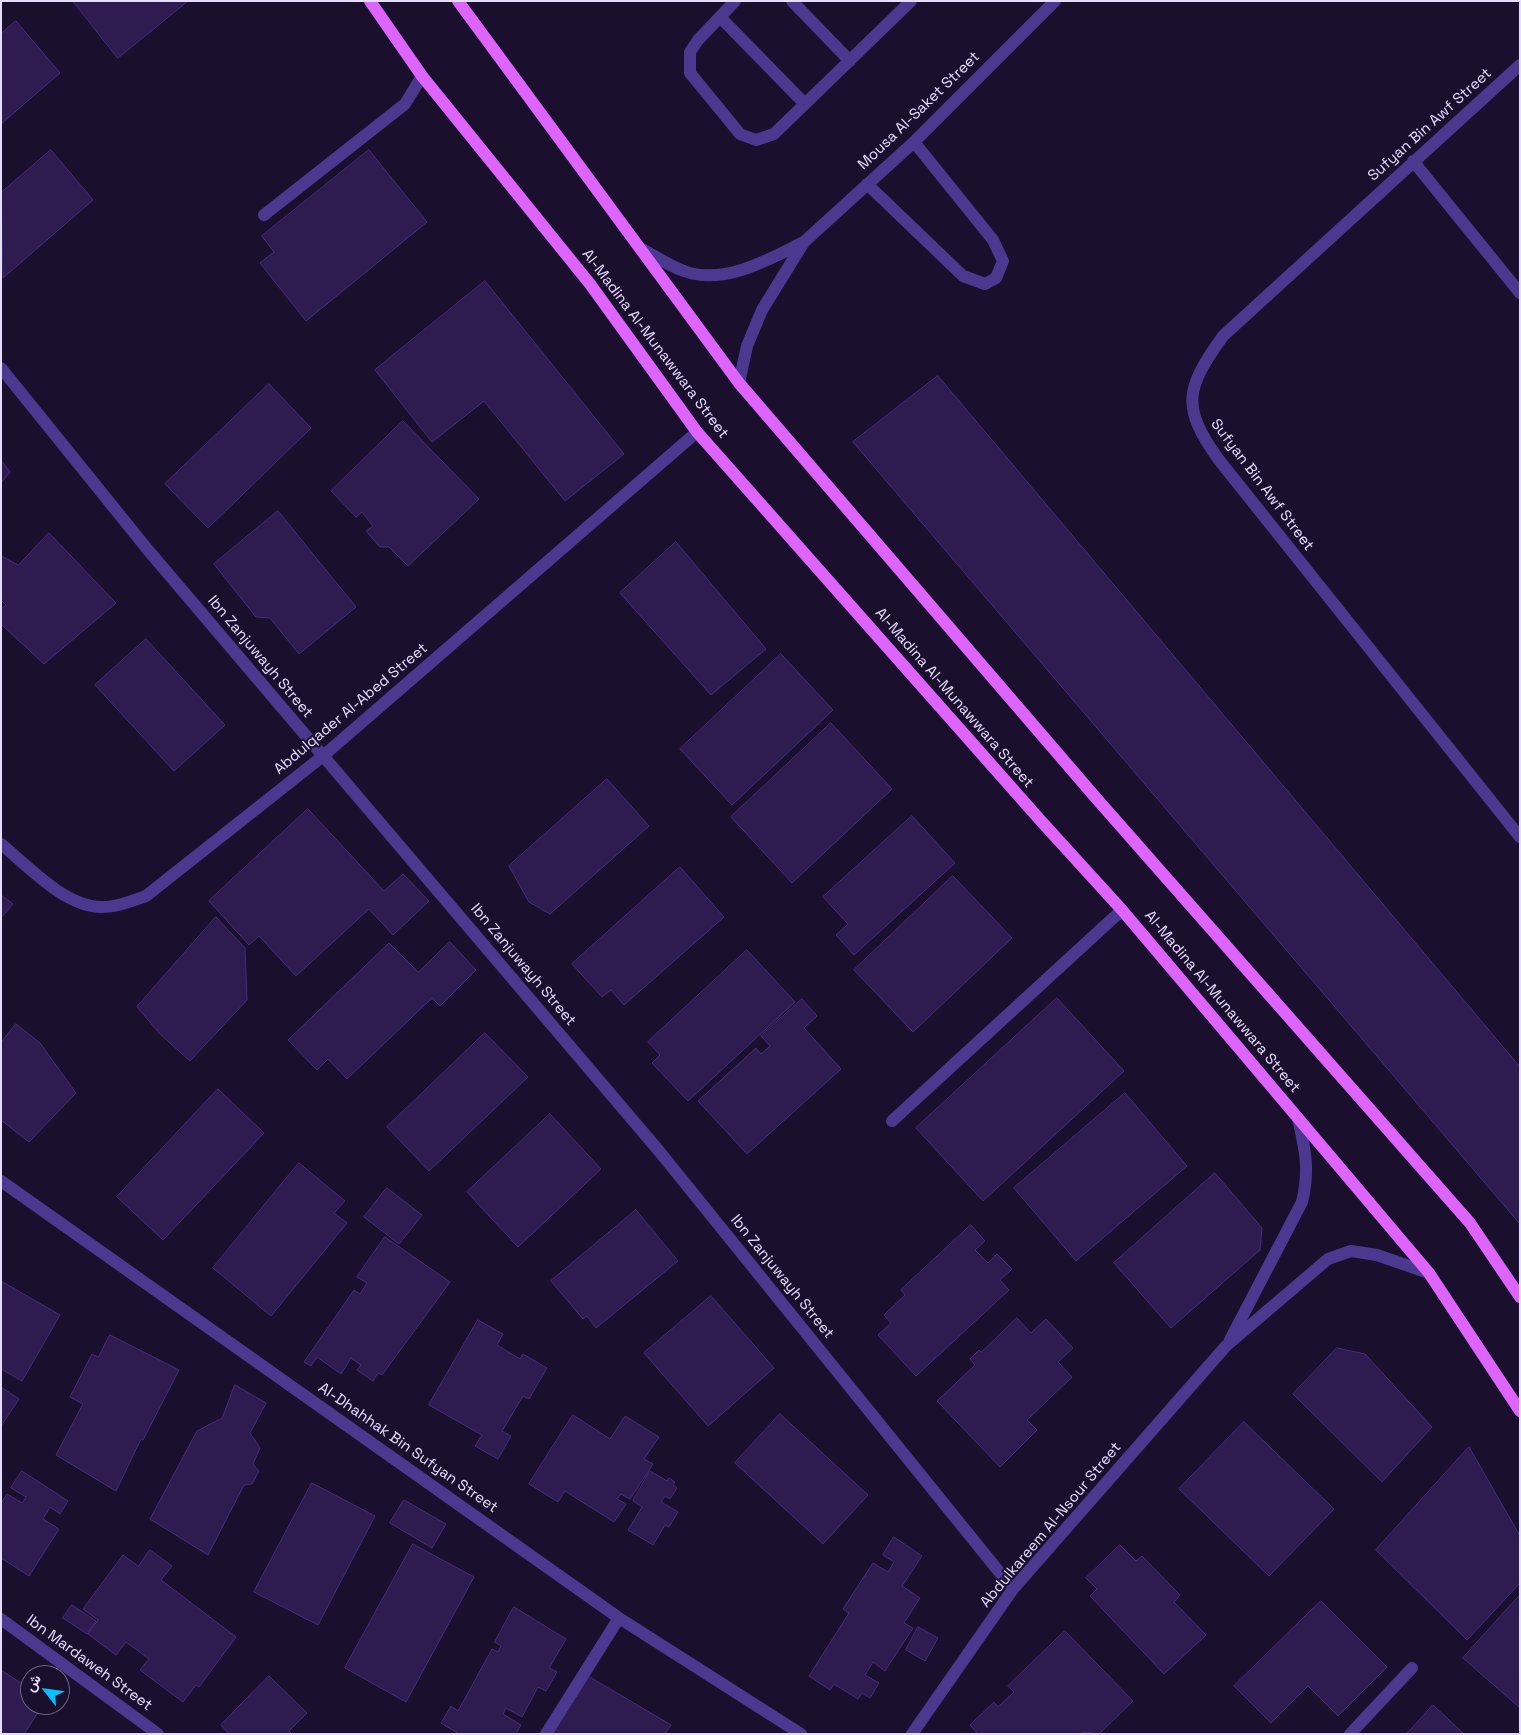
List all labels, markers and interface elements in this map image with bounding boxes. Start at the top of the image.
street label: Mousa Al-Saket Street [854,48,984,174]
street label: Sufyan Bin Awf Street [1364,65,1496,185]
street label: Al-Madina Al-Munawwara Street [578,246,732,442]
street label: Sufyan Bin Awf Street [1207,416,1317,554]
street label: Ibn Zanjuwayh Street [204,592,316,722]
street label: Al-Madina Al-Munawwara Street [871,604,1037,792]
street label: Abdulqader Al-Abed Street [271,639,431,779]
street label: Ibn Zanjuwayh Street [467,900,579,1030]
street label: Al-Madina Al-Munawwara Street [1140,907,1304,1097]
street label: Ibn Zanjuwayh Street [727,1211,837,1343]
street label: Al-Dhahhak Bin Sufyan Street [315,1379,501,1517]
street label: Abdulkareem Al-Nsour Street [977,1439,1125,1611]
street label: Ibn Mardaweh Street [23,1611,155,1715]
north arrow [20,1665,70,1715]
text: ش [21,1671,45,1695]

